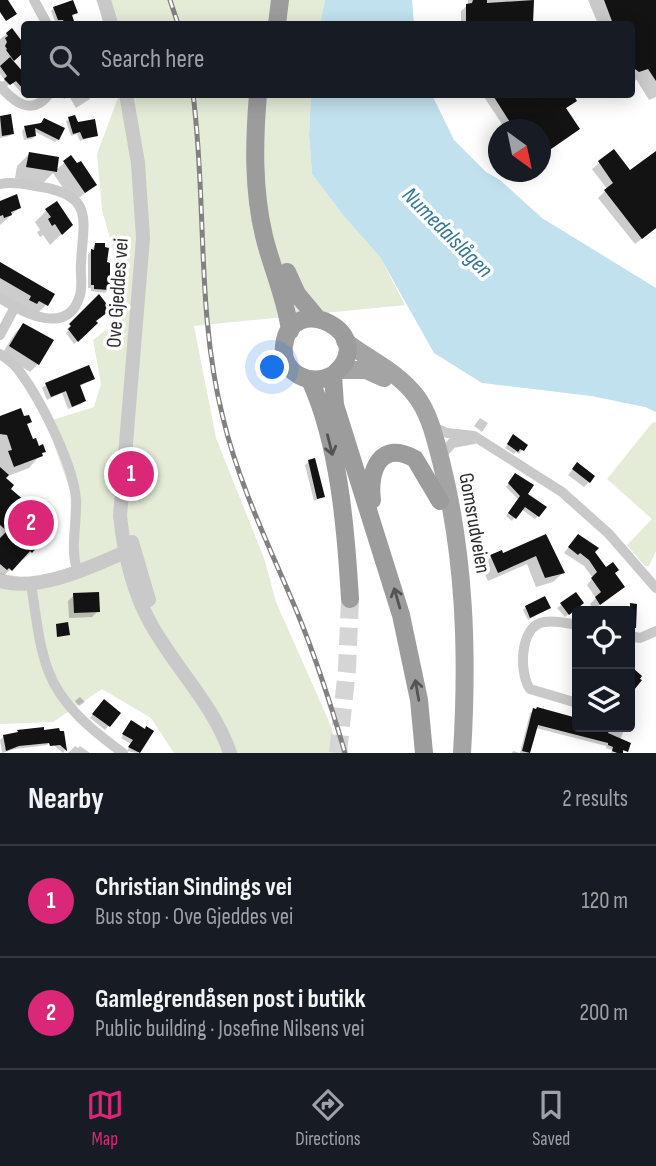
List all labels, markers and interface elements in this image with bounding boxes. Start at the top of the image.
search box [21,21,635,98]
icon: search [45,41,83,79]
text: Search here [101,44,204,75]
north arrow [488,119,551,182]
water label: Numedalslågen [396,182,499,284]
street label: Ove Gjeddes vei [101,237,134,349]
your location [255,350,289,384]
one-way arrow [324,433,337,456]
pin: 1 [108,448,154,500]
street label: Gomsrudveien [453,471,496,575]
pin: 2 [8,497,54,549]
one-way arrow [389,587,402,609]
map controls [572,606,635,732]
button: locate [572,606,635,669]
button: layers [572,669,635,732]
one-way arrow [410,679,423,702]
text: Nearby [28,781,104,817]
text: 2 results [562,785,628,813]
text: Christian Sindings vei [95,872,292,903]
text: 1 [46,887,56,915]
text: 120 m [582,887,628,915]
text: Bus stop · Ove Gjeddes vei [95,903,293,931]
text: Gamlegrendåsen post i butikk [95,984,366,1015]
text: 2 [46,999,56,1027]
text: 200 m [580,999,628,1027]
text: Public building · Josefine Nilsens vei [95,1015,365,1043]
tab: Map [86,1086,124,1151]
tab: Directions [295,1086,361,1151]
tab: Saved [532,1086,570,1151]

